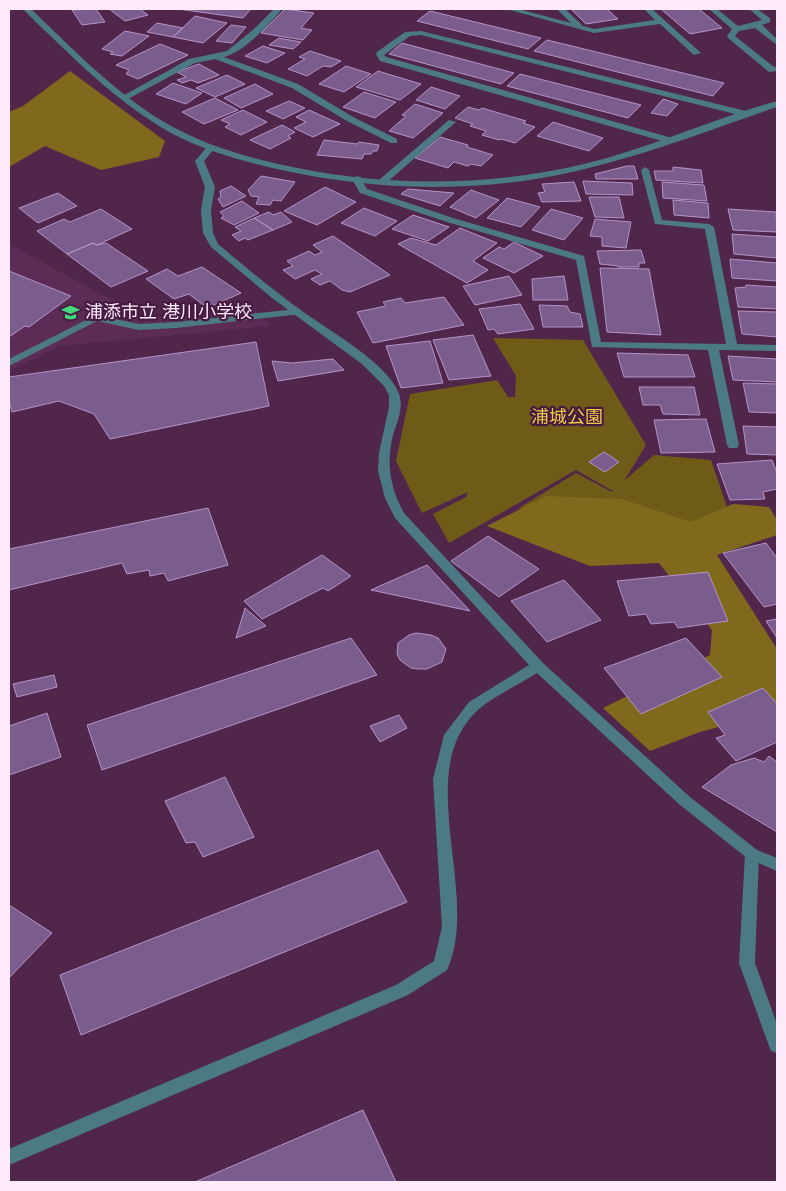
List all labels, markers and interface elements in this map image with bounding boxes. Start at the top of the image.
place label: 浦添市立 港川小学校 [85,300,252,323]
school or university icon: 浦添市立 港川小学校 [61,302,81,322]
park label: 浦城公園 [531,405,603,428]

